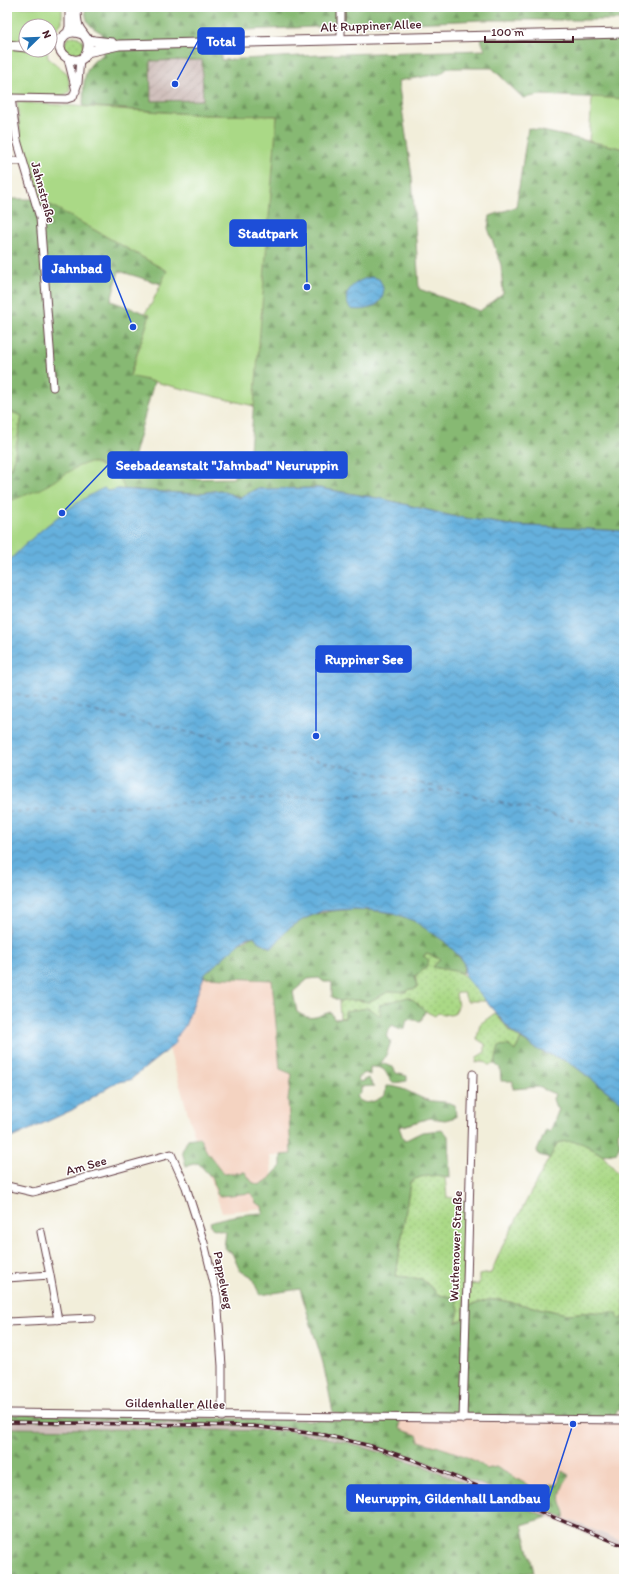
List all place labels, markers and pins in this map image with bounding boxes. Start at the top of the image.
callout: Total [198,28,244,54]
callout: Stadtpark [230,220,306,246]
callout: Jahnbad [43,256,110,282]
callout: Seebadeanstalt "Jahnbad" Neuruppin [108,452,347,478]
callout: Ruppiner See [316,646,411,672]
callout: Neuruppin, Gildenhall Landbau [347,1485,549,1511]

